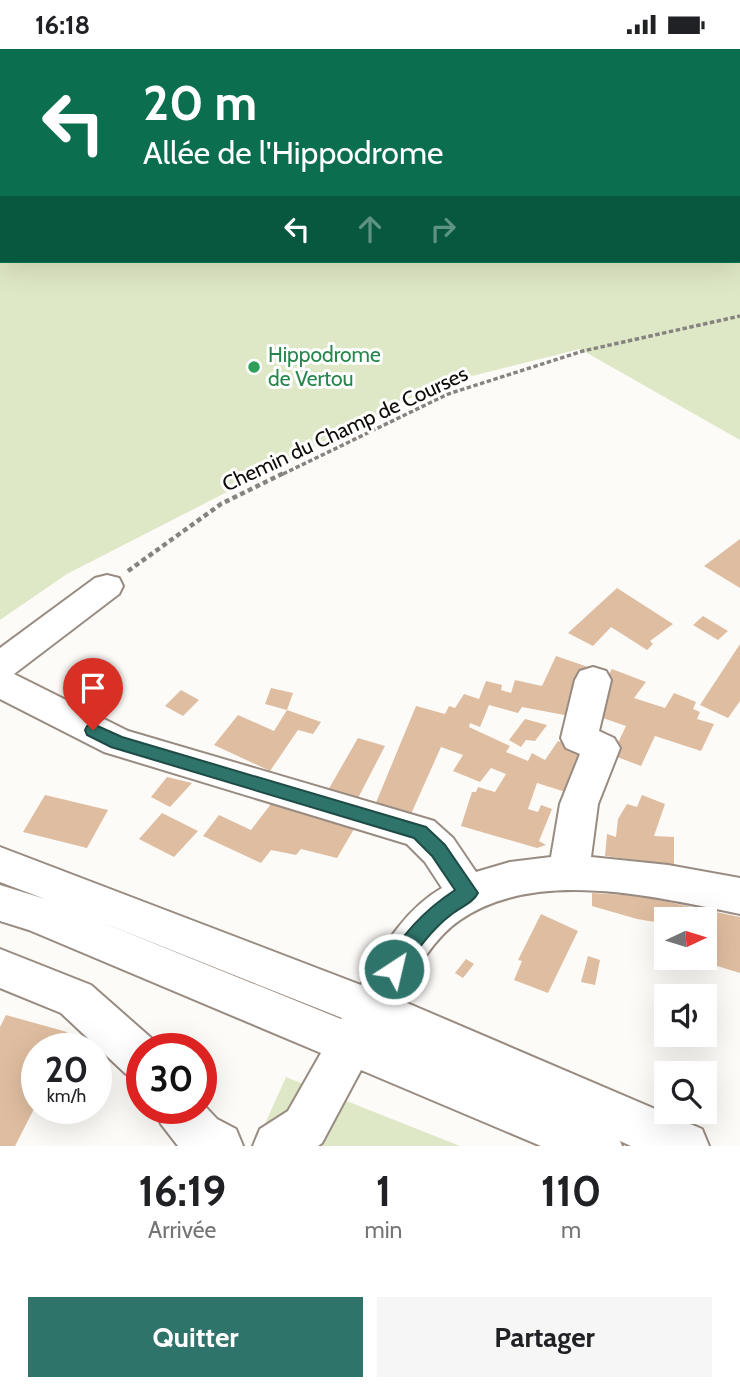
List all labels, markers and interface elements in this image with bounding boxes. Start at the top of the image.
text: 16:18 [35,9,90,41]
text: 20 m [143,73,257,132]
icon: left [28,77,119,168]
text: Allée de l'Hippodrome [143,133,443,172]
icon: left [278,210,316,248]
icon: ahead [351,210,389,248]
icon: right [424,210,462,248]
place label: Hippodrome de Vertou [268,342,381,391]
marker: Hippodrome de Vertou [246,359,262,375]
street label: Chemin du Champ de Courses [218,360,472,497]
pin [63,658,123,730]
icon: arrive [74,669,112,707]
north arrow [654,907,718,969]
map controls [654,907,717,1124]
position arrow [357,932,431,1006]
button: sound [654,984,717,1047]
speed limit sign: 30 [126,1033,217,1124]
text: 20 [45,1048,88,1091]
button: search [654,1061,717,1124]
text: km/h [47,1085,86,1107]
text: 16:19 [138,1165,226,1217]
text: 1 [376,1165,391,1217]
text: 110 [541,1165,602,1217]
text: Arrivée [148,1216,216,1244]
text: min [364,1216,402,1244]
text: m [561,1216,581,1244]
button: Quitter [28,1297,363,1377]
button: Partager [377,1297,712,1377]

